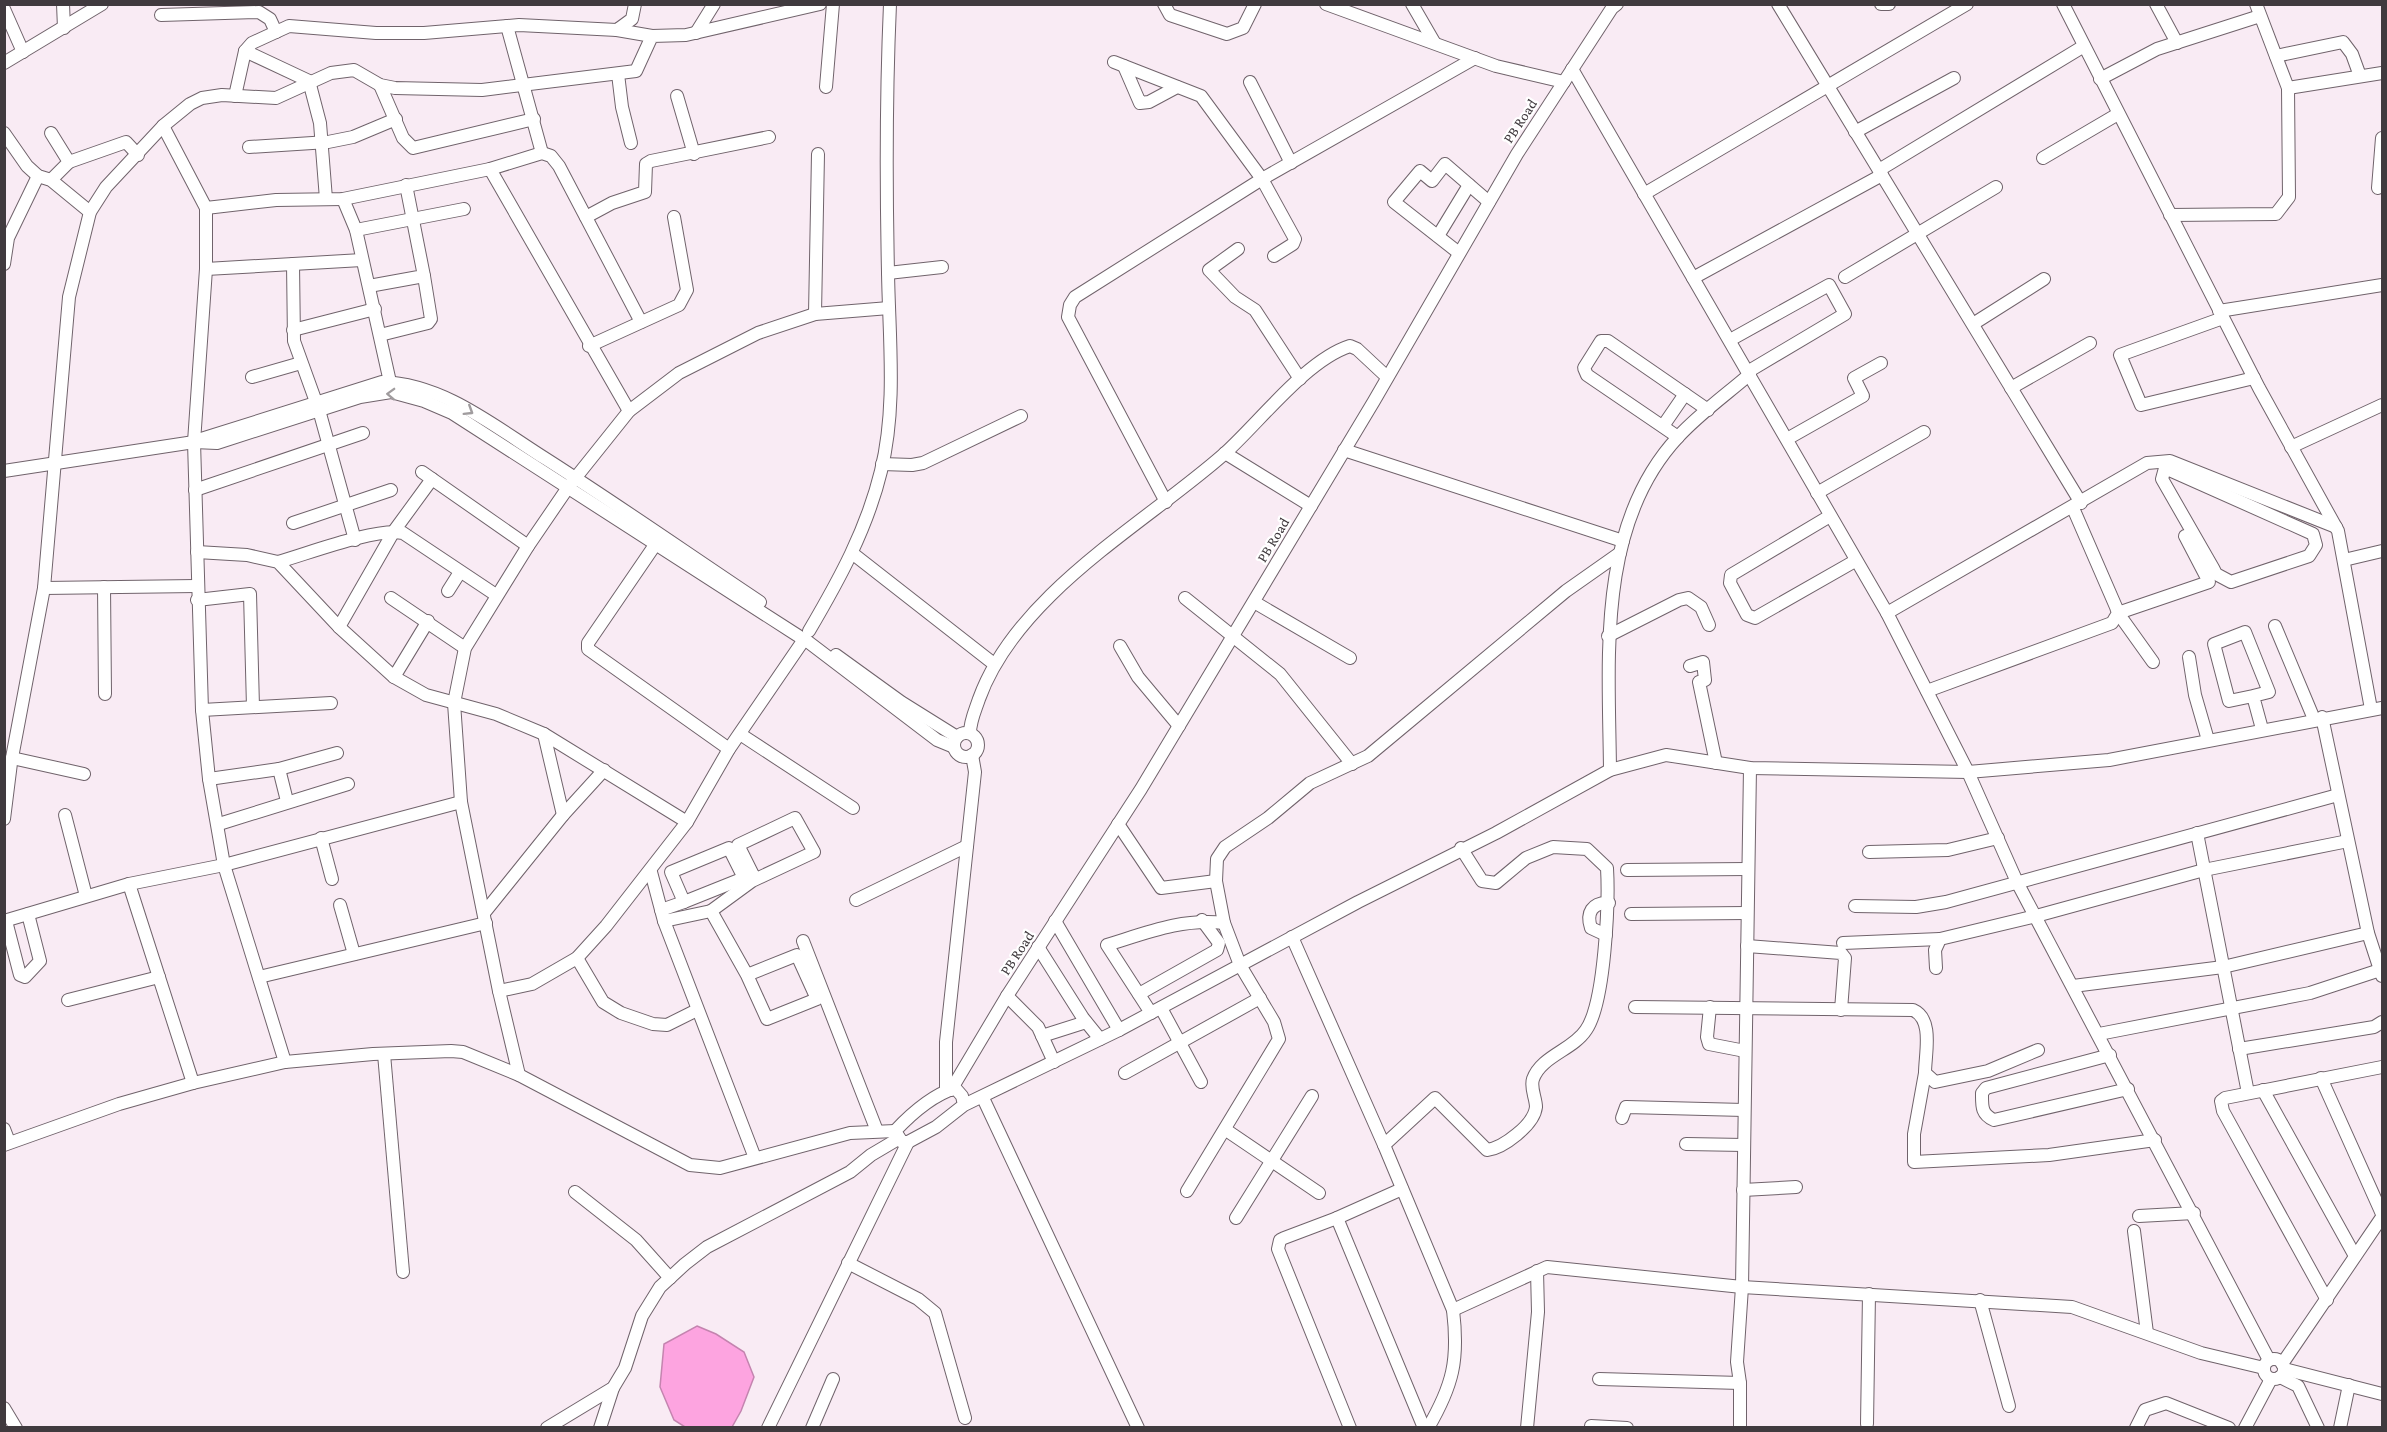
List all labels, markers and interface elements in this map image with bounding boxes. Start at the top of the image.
street label: PB Road [1500,96,1540,146]
one-way arrow [386,388,395,401]
one-way arrow [462,403,473,414]
street label: PB Road [1254,515,1293,565]
street label: PB Road [997,928,1037,978]

